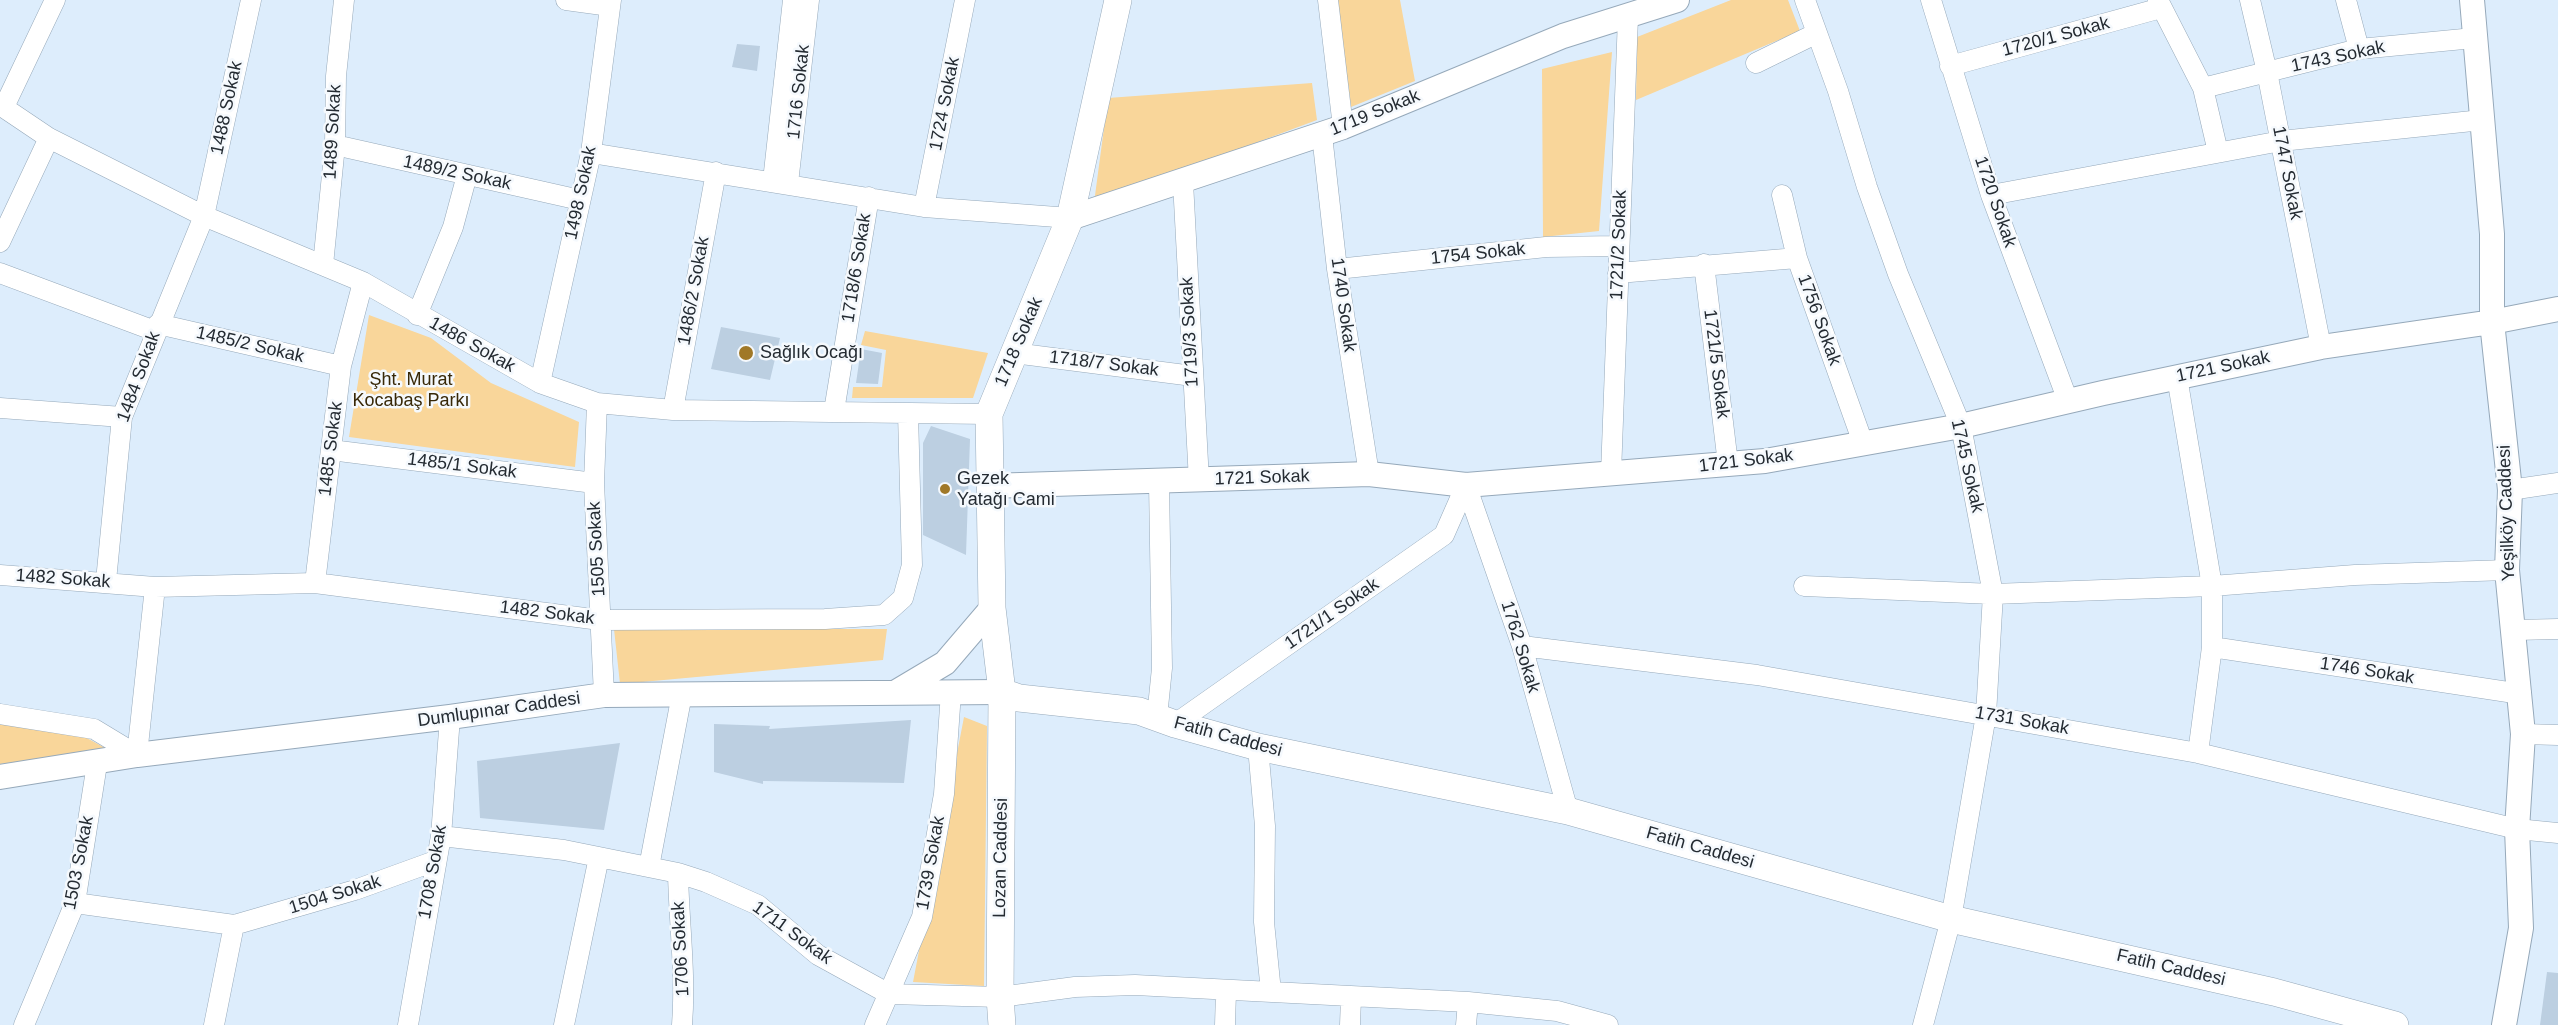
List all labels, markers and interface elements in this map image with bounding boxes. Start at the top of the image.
street label: 1720/1 Sokak [2000,12,2112,62]
street label: 1743 Sokak [2289,37,2387,77]
street label: 1716 Sokak [783,44,815,140]
street label: 1724 Sokak [925,55,965,153]
street label: 1488 Sokak [207,59,247,157]
street label: 1489 Sokak [320,84,346,180]
street label: 1719 Sokak [1327,85,1423,141]
street label: 1747 Sokak [2267,124,2307,222]
street label: 1498 Sokak [561,144,601,242]
street label: 1489/2 Sokak [401,151,513,195]
street label: 1720 Sokak [1969,154,2021,250]
street label: 1721/2 Sokak [1606,190,1632,300]
street label: 1718/6 Sokak [838,212,876,324]
street label: 1486/2 Sokak [674,235,714,347]
street label: 1754 Sokak [1430,238,1526,270]
street label: 1740 Sokak [1326,256,1360,354]
street label: 1756 Sokak [1793,272,1845,368]
street label: 1719/3 Sokak [1176,276,1204,388]
street label: 1718 Sokak [990,294,1048,390]
street label: 1721/5 Sokak [1699,308,1733,420]
street label: 1486 Sokak [425,313,519,377]
street label: 1485/2 Sokak [194,322,306,368]
street label: 1484 Sokak [113,329,165,425]
place label: Sağlık Ocağı [760,342,863,364]
marker: Sağlık Ocağı [737,344,755,362]
street label: 1718/7 Sokak [1048,347,1160,381]
street label: 1721 Sokak [2174,347,2272,387]
park label: Şht. Murat Kocabaş Parkı [352,369,470,412]
street label: 1485 Sokak [314,401,348,497]
street label: 1745 Sokak [1946,417,1988,515]
street label: 1721 Sokak [1698,444,1794,478]
street label: Yeşilköy Caddesi [2494,444,2520,582]
street label: 1485/1 Sokak [406,449,518,483]
street label: 1721 Sokak [1214,466,1310,490]
place label: Gezek Yatağı Cami [957,468,1055,510]
marker: Gezek Yatağı Cami [938,482,952,496]
street label: 1505 Sokak [584,501,610,597]
street label: 1482 Sokak [15,565,111,593]
street label: 1721/1 Sokak [1281,574,1383,654]
street label: 1482 Sokak [499,596,595,630]
street label: 1762 Sokak [1496,598,1544,696]
street label: 1746 Sokak [2318,653,2416,689]
street label: Dumlupınar Caddesi [416,688,582,732]
street label: 1731 Sokak [1973,702,2071,740]
street label: Fatih Caddesi [1172,712,1284,762]
street label: Lozan Caddesi [989,798,1013,918]
street label: 1503 Sokak [59,814,99,912]
street label: 1739 Sokak [912,814,950,912]
street label: Fatih Caddesi [1644,822,1756,874]
street label: 1708 Sokak [414,823,452,921]
street label: 1504 Sokak [286,871,384,919]
street label: 1711 Sokak [748,897,836,969]
street label: 1706 Sokak [668,901,694,997]
street label: Fatih Caddesi [2114,945,2228,991]

